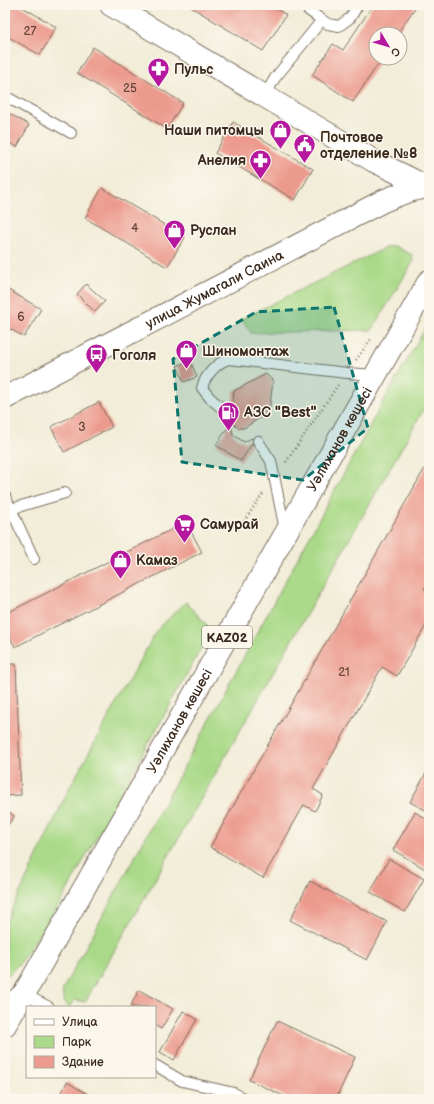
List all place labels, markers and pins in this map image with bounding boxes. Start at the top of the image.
pharmacy icon: Пульс [145,56,171,89]
place label: Пульс [174,61,213,78]
shop icon: Наши питомцы [267,117,293,150]
place label: Наши питомцы [164,122,264,139]
place label: Почтовое отделение №8 [320,129,417,162]
public building icon: Почтовое отделение №8 [291,132,317,165]
pharmacy icon: Анелия [248,147,274,180]
place label: Анелия [197,152,246,169]
shop icon: Руслан [161,217,187,250]
place label: Руслан [190,222,237,239]
shop icon: Шиномонтаж [174,338,200,371]
bus stop icon: Гоголя [83,342,109,375]
place label: Шиномонтаж [202,343,289,360]
place label: Гоголя [112,347,156,364]
fuel station icon: АЗС "Best" [216,399,242,432]
place label: АЗС "Best" [243,404,317,421]
supermarket icon: Самурай [171,511,197,544]
place label: Самурай [200,516,259,533]
shop icon: Камаз [107,547,133,580]
place label: Камаз [136,552,178,569]

